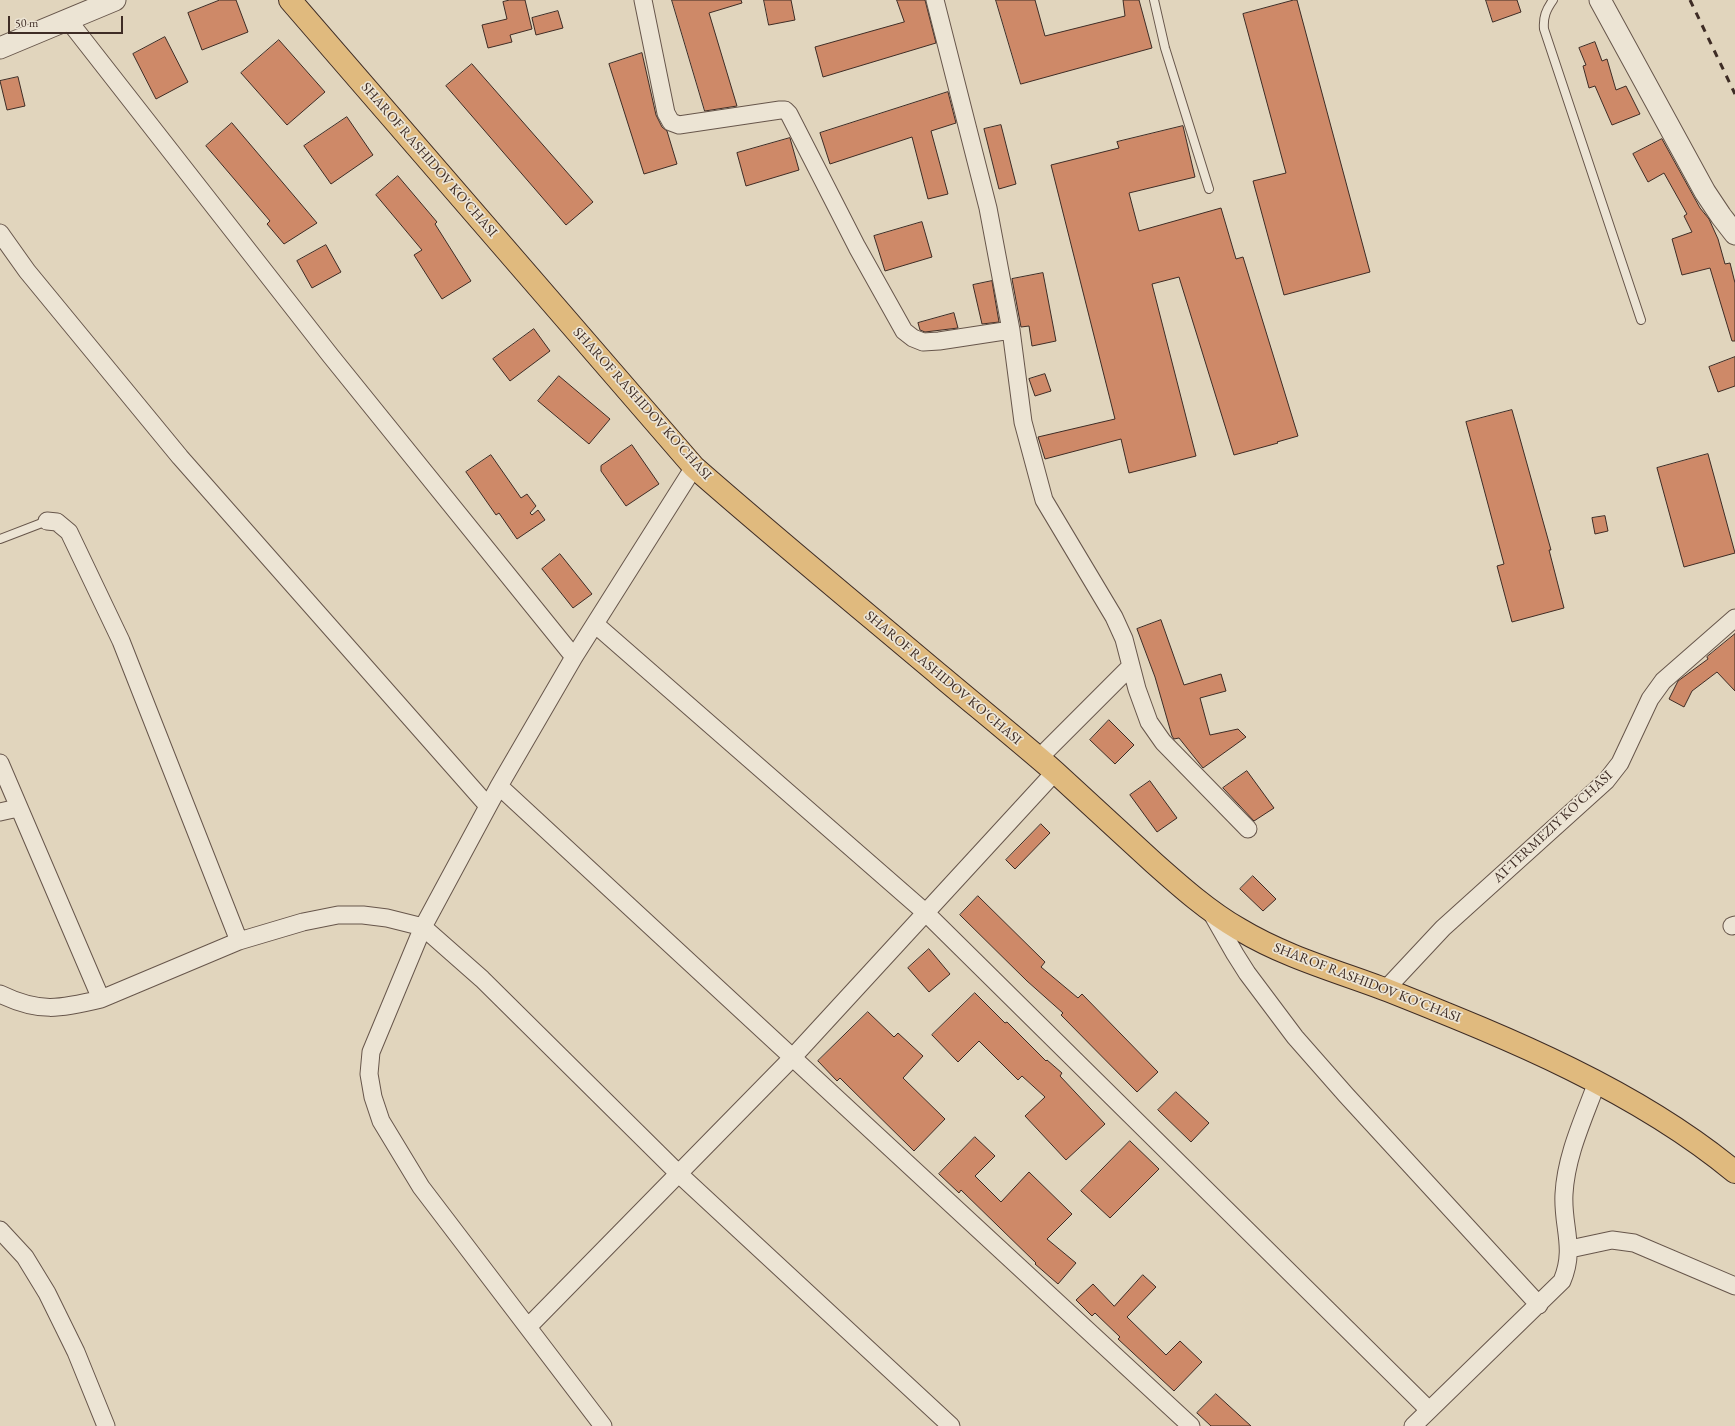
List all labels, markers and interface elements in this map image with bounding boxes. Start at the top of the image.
scale bar [10,8,125,34]
text: 50 m [15,15,38,31]
street label: SHAROF RASHIDOV KO'CHASI [357,79,501,241]
street label: SHAROF RASHIDOV KO'CHASI [569,324,715,484]
street label: SHAROF RASHIDOV KO'CHASI [861,608,1025,748]
street label: AT-TERMEZIY KO'CHASI [1490,767,1616,887]
street label: SHAROF RASHIDOV KO'CHASI [1271,939,1463,1027]

